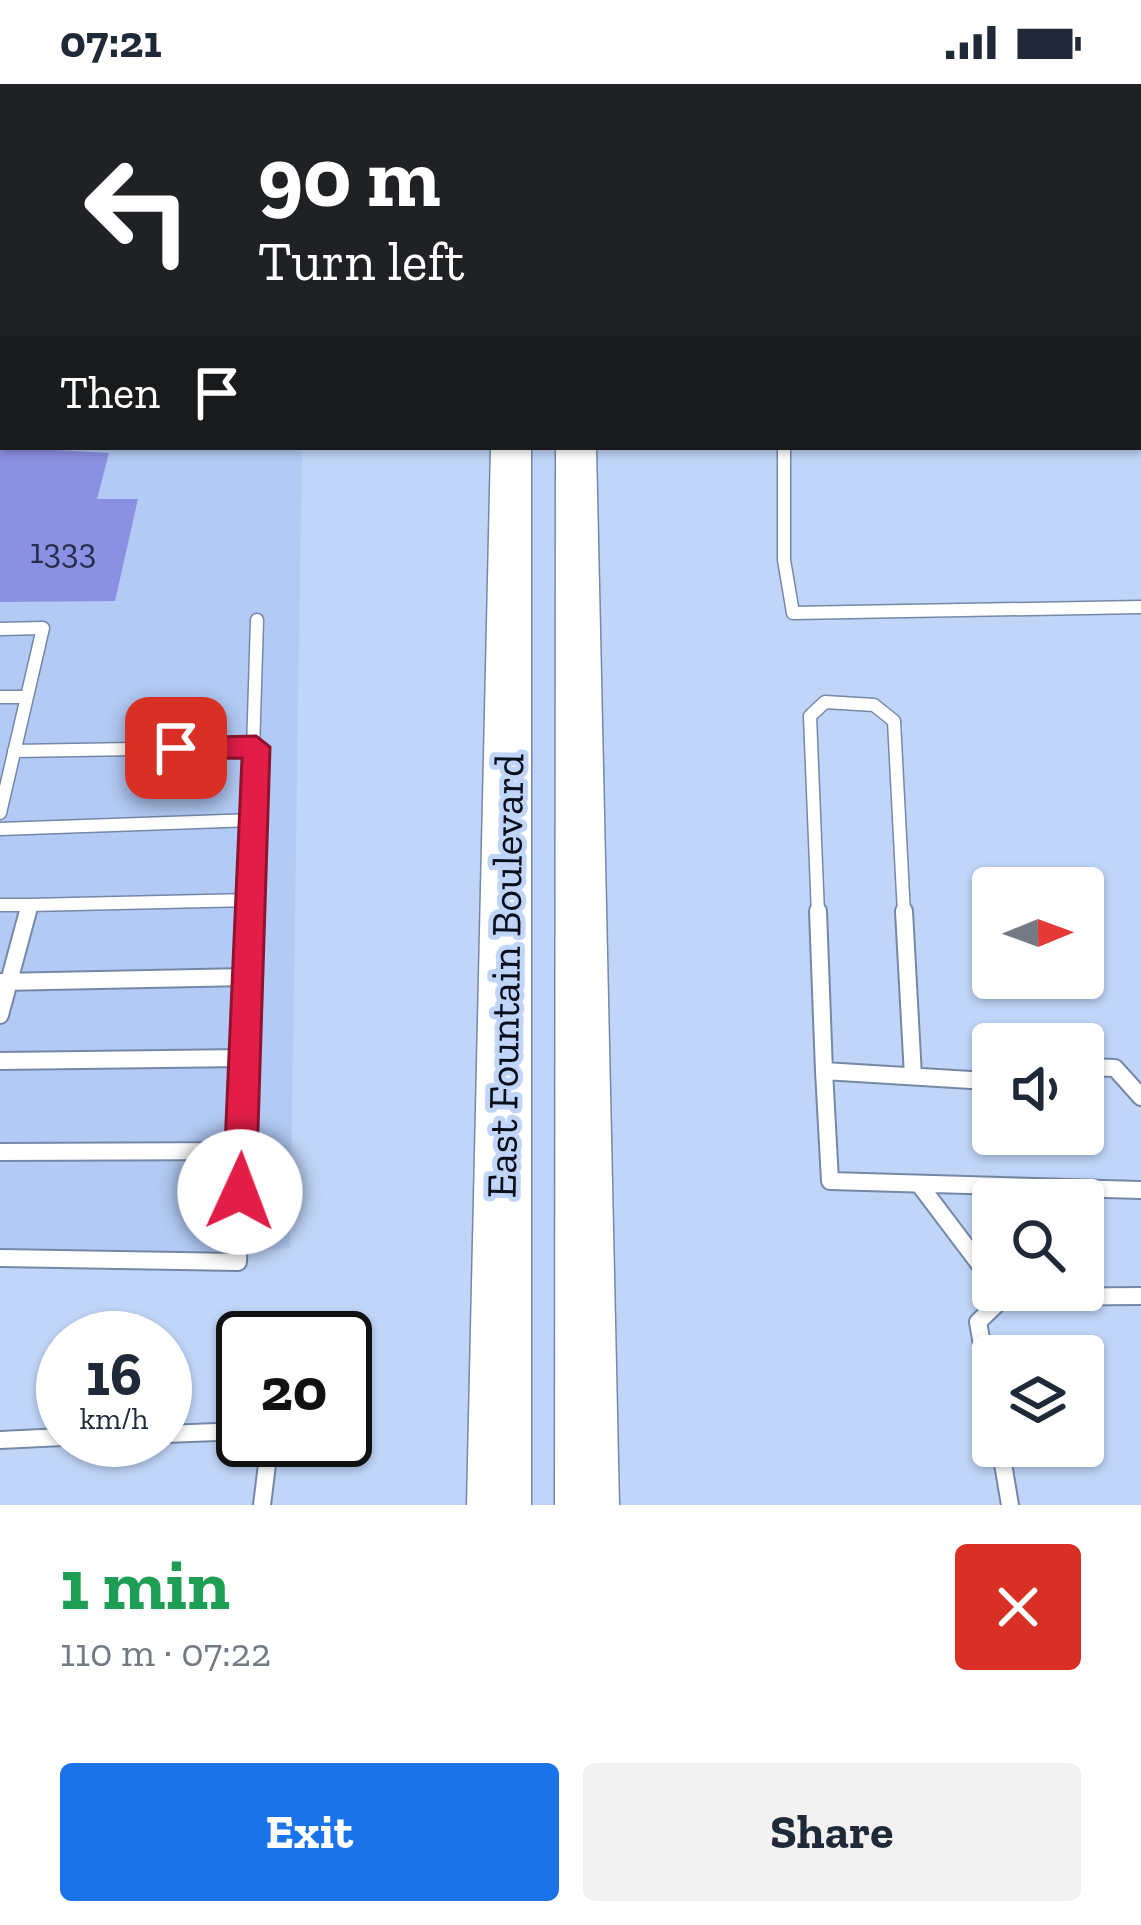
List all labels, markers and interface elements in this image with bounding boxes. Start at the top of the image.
text: 07:21 [60,15,162,69]
text: 90 m [258,127,441,228]
icon: left [60,132,216,288]
text: Turn left [258,229,465,294]
icon: arrive [184,360,250,426]
text: Then [60,366,160,420]
house number: 1333 [30,529,96,572]
pin [125,697,227,799]
icon: arrive [143,715,209,781]
street label: East Fountain Boulevard [476,753,534,1199]
north arrow [972,867,1104,999]
map controls [972,867,1104,1467]
button: sound [972,1023,1104,1155]
position arrow [177,1129,303,1255]
button: search [972,1179,1104,1311]
speed limit sign: 20 [216,1311,372,1467]
button: layers [972,1335,1104,1467]
text: 16 [86,1338,142,1410]
text: km/h [80,1401,148,1437]
text: 1 min [60,1541,230,1627]
button: close [955,1544,1081,1670]
text: 110 m · 07:22 [60,1629,271,1676]
button: Exit [60,1763,559,1901]
button: Share [583,1763,1081,1901]

